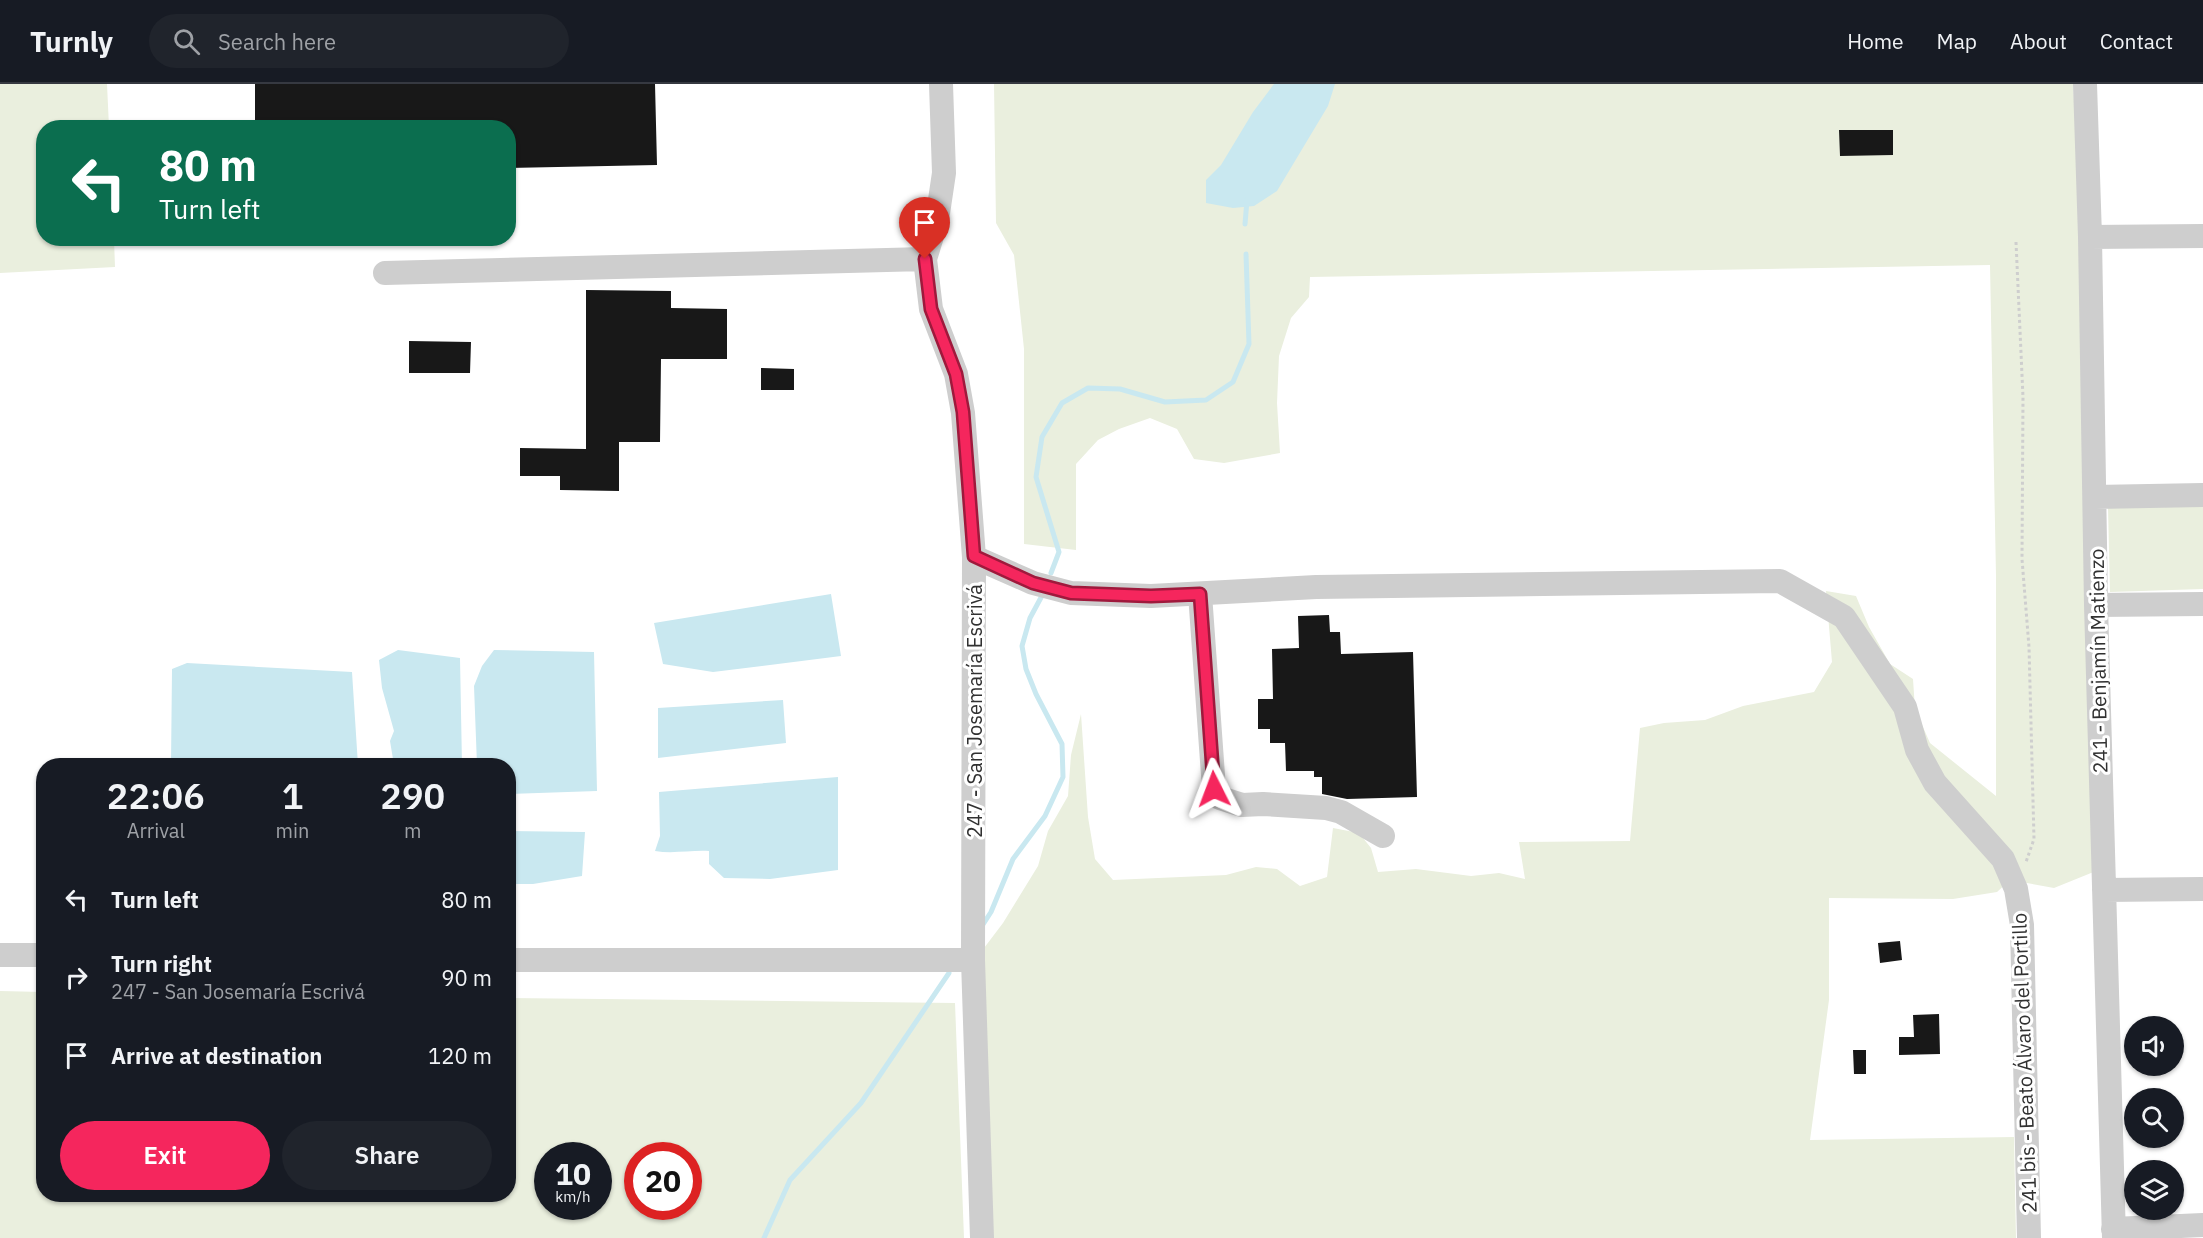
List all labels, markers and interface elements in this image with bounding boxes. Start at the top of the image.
search box [149,14,569,68]
text: Turnly [30,23,113,60]
icon: search [170,25,203,58]
text: Search here [218,27,336,56]
text: Home [1847,27,1904,55]
text: Map [1937,27,1977,55]
text: About [2010,27,2067,55]
text: Contact [2100,27,2173,55]
text: 80 m [159,138,257,193]
icon: left [60,144,138,222]
text: Turn left [159,191,260,226]
pin [899,197,950,259]
icon: arrive [908,206,941,239]
street label: 241 - Benjamín Matienzo [2083,548,2113,774]
street label: 247 - San Josemaría Escrivá [961,584,988,838]
position arrow [1182,757,1246,821]
text: 22:06 [107,772,205,819]
text: 1 [282,772,303,819]
text: 290 [380,772,445,819]
text: Arrival [127,817,185,844]
text: min [276,817,309,844]
text: m [404,817,421,844]
icon: left [60,883,93,916]
text: Turn left [111,885,199,914]
text: 80 m [441,885,492,914]
street label: 241 bis - Beato Álvaro del Portillo [2005,912,2043,1214]
text: Turn right [111,949,212,978]
icon: right [60,961,93,994]
text: 90 m [441,963,492,992]
text: 247 - San Josemaría Escrivá [111,978,365,1005]
map controls [2124,1016,2184,1220]
button: sound [2124,1016,2184,1076]
icon: arrive [60,1039,93,1072]
text: Arrive at destination [111,1041,322,1070]
text: 120 m [428,1041,492,1070]
button: search [2124,1088,2184,1148]
button: Exit [60,1121,270,1190]
button: Share [282,1121,492,1190]
speed limit sign: 20 [624,1142,702,1220]
text: 10 [555,1154,591,1193]
button: layers [2124,1160,2184,1220]
text: km/h [555,1187,591,1206]

